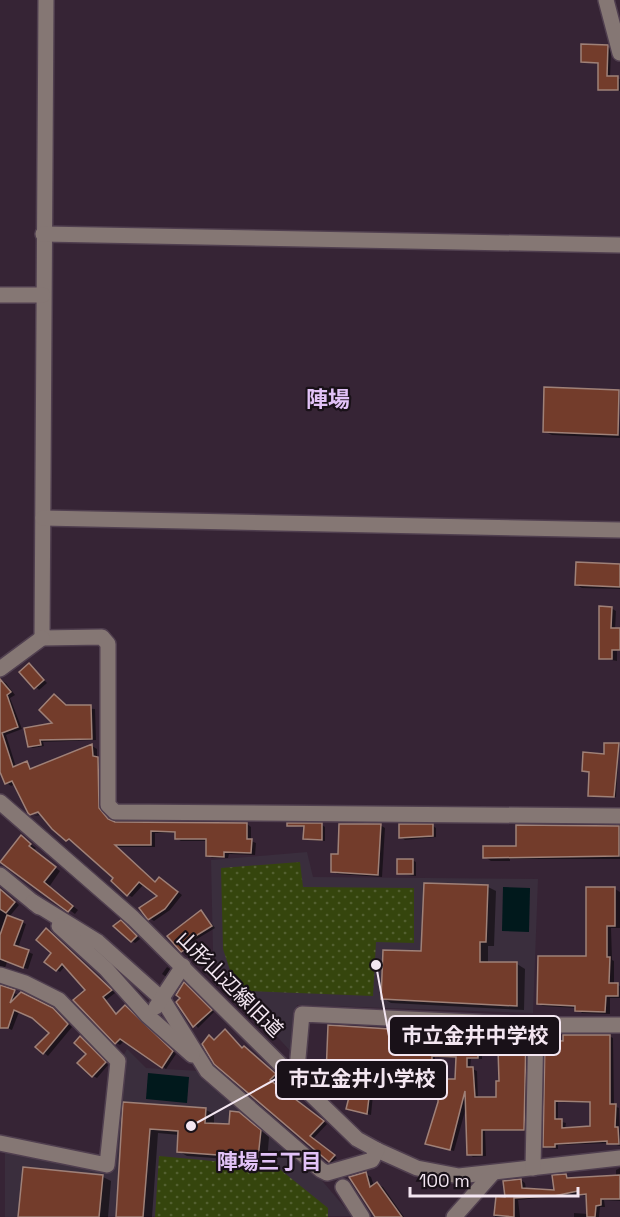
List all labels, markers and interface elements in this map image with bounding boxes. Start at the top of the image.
district label: 陣場 [306,385,350,413]
street label: 山形山辺線旧道 [171,925,289,1043]
callout: 市立金井中学校 [389,1016,560,1055]
text: 市立金井中学校 [402,1022,549,1049]
callout: 市立金井小学校 [276,1060,447,1099]
text: 市立金井小学校 [289,1065,436,1092]
district label: 陣場三丁目 [217,1148,322,1175]
scale bar [410,1160,578,1198]
text: 100 m [419,1169,470,1192]

